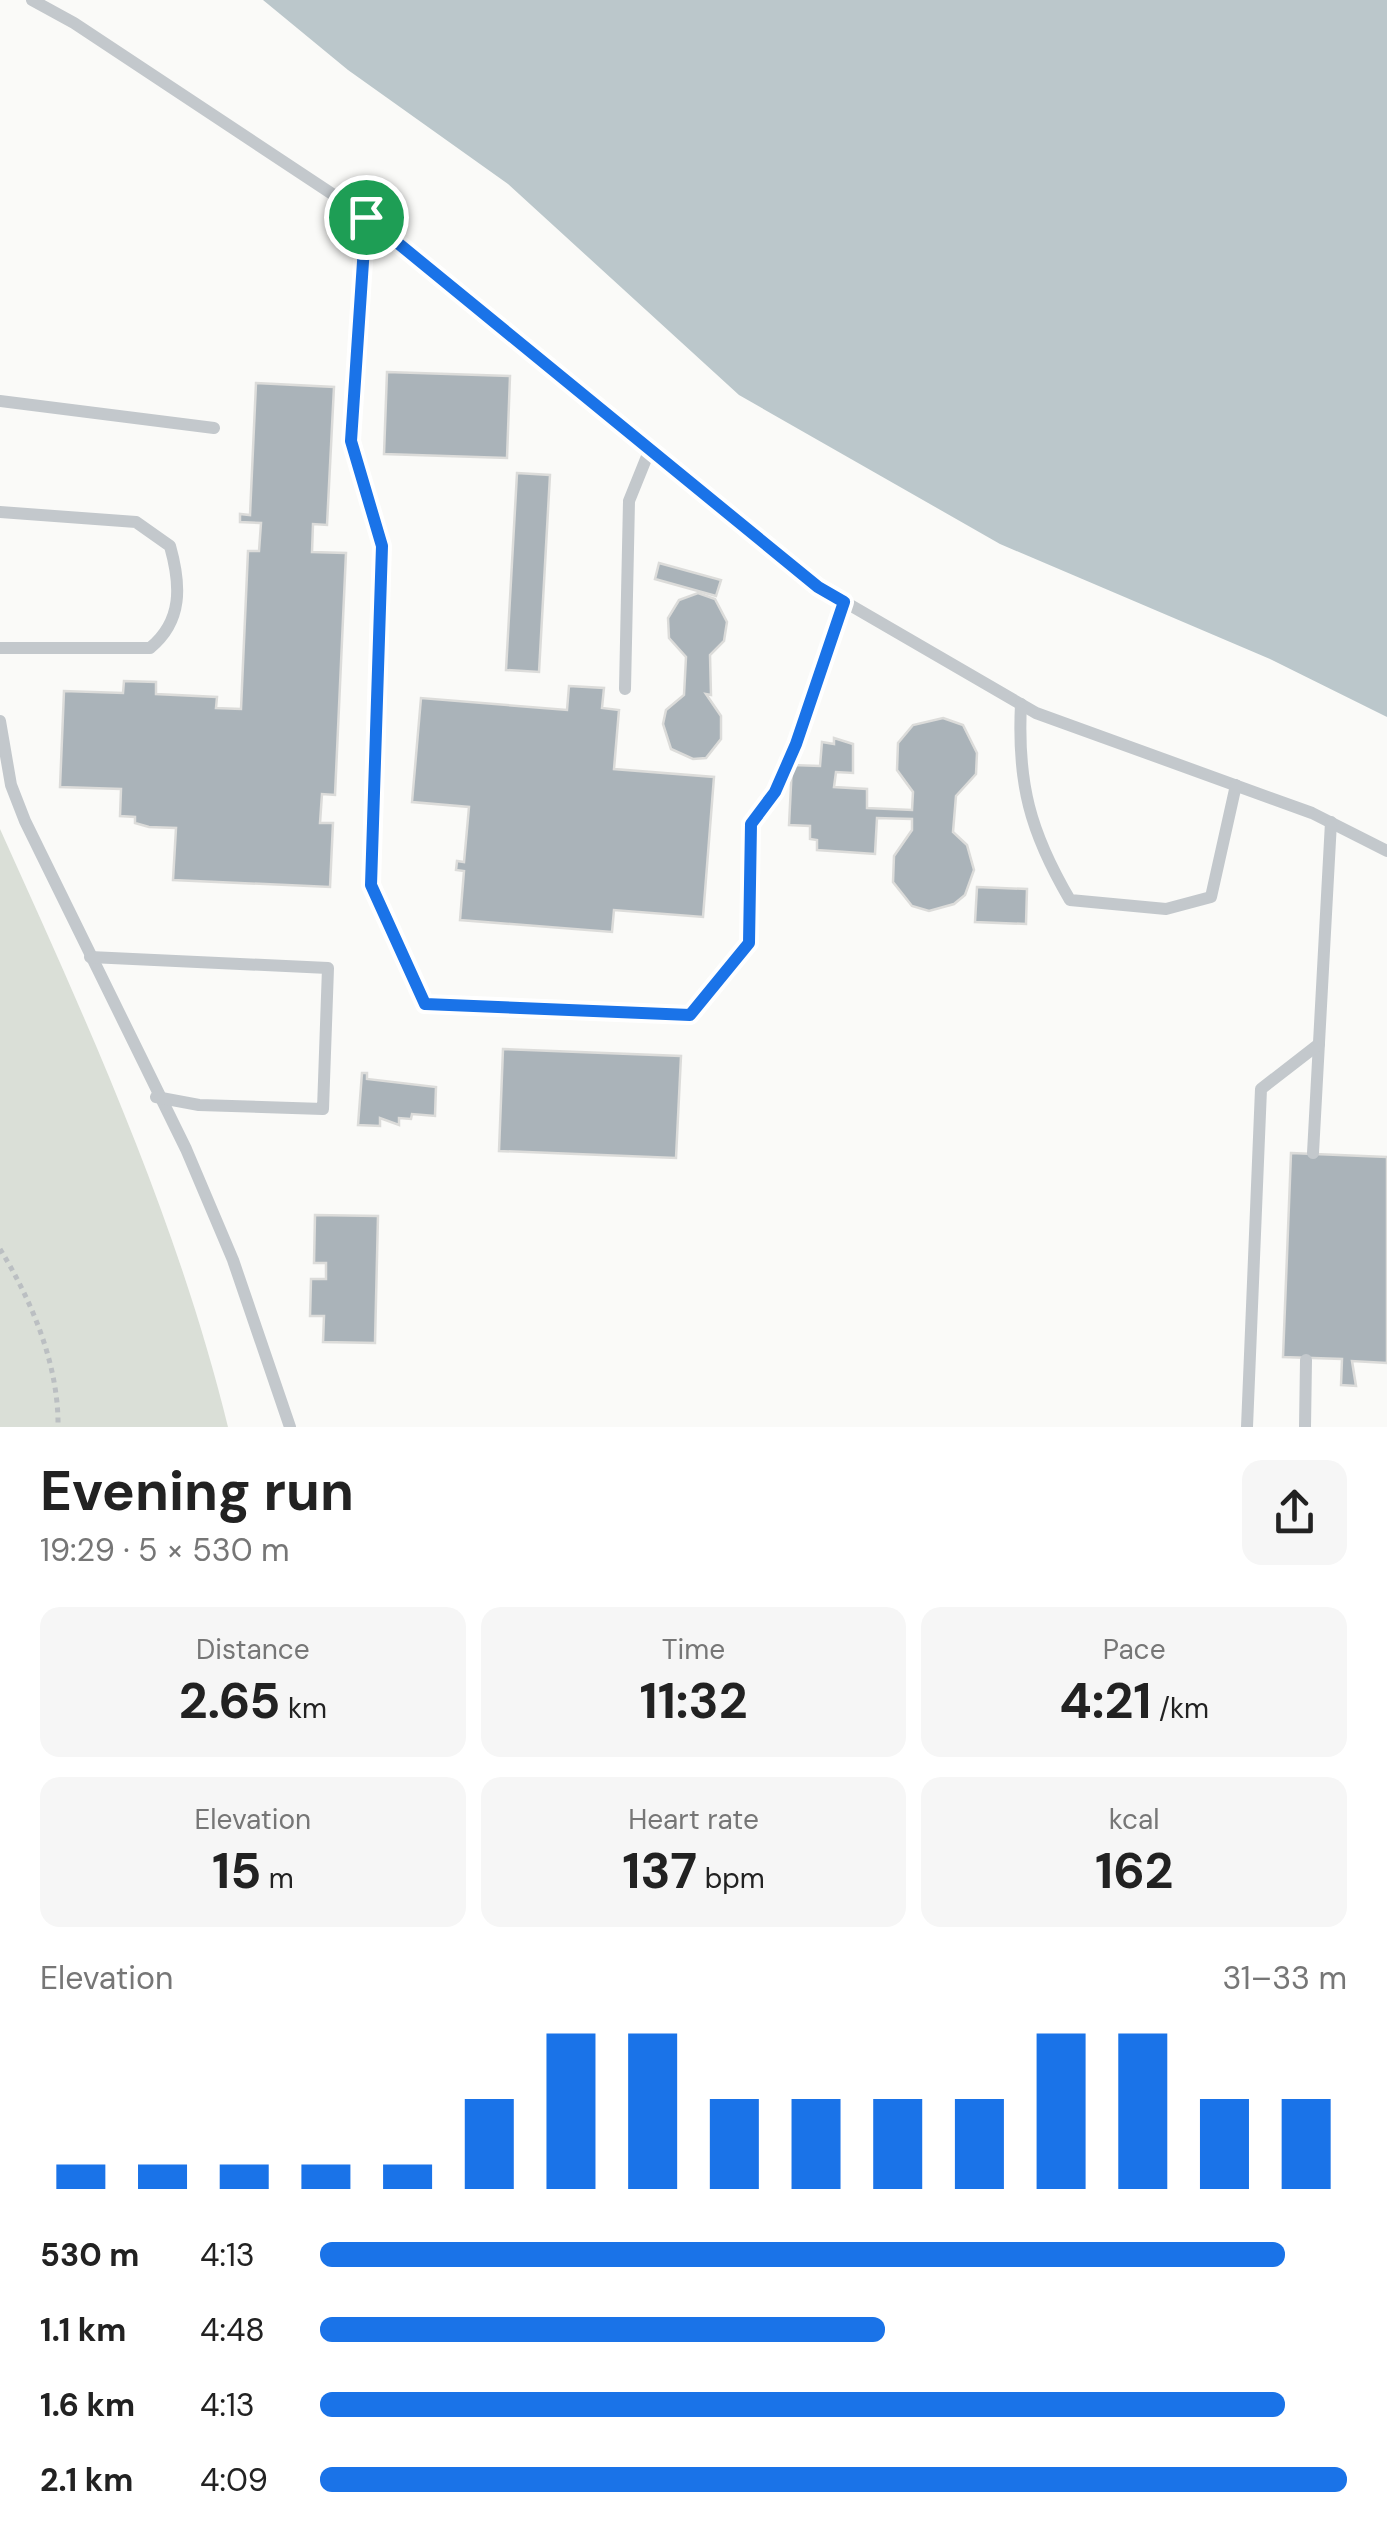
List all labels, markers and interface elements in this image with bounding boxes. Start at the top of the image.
pin [324,175,409,260]
icon: arrive [339,190,394,245]
text: Evening run [40,1455,354,1527]
button: share [1242,1460,1347,1565]
text: 19:29 · 5 × 530 m [40,1529,290,1571]
text: Distance [196,1631,310,1668]
text: Time [662,1631,725,1668]
text: Pace [1103,1631,1166,1668]
text: 2.65 [179,1668,280,1734]
text: 11:32 [639,1668,748,1734]
text: 4:21 [1059,1668,1152,1734]
text: km [280,1690,327,1727]
text: /km [1152,1690,1209,1727]
text: Elevation [194,1801,311,1838]
text: Heart rate [628,1801,759,1838]
text: kcal [1109,1801,1159,1838]
text: 15 [212,1838,261,1904]
text: 137 [622,1838,697,1904]
text: 162 [1095,1838,1173,1904]
text: m [261,1860,294,1897]
text: bpm [697,1860,765,1897]
text: Elevation [40,1957,173,1999]
text: 31–33 m [1222,1957,1347,1999]
text: 530 m [40,2234,139,2276]
text: 4:13 [200,2234,255,2276]
text: 1.1 km [40,2309,126,2351]
text: 4:48 [200,2309,265,2351]
text: 1.6 km [40,2384,135,2426]
text: 4:13 [200,2384,255,2426]
text: 2.1 km [40,2459,133,2501]
text: 4:09 [200,2459,268,2501]

